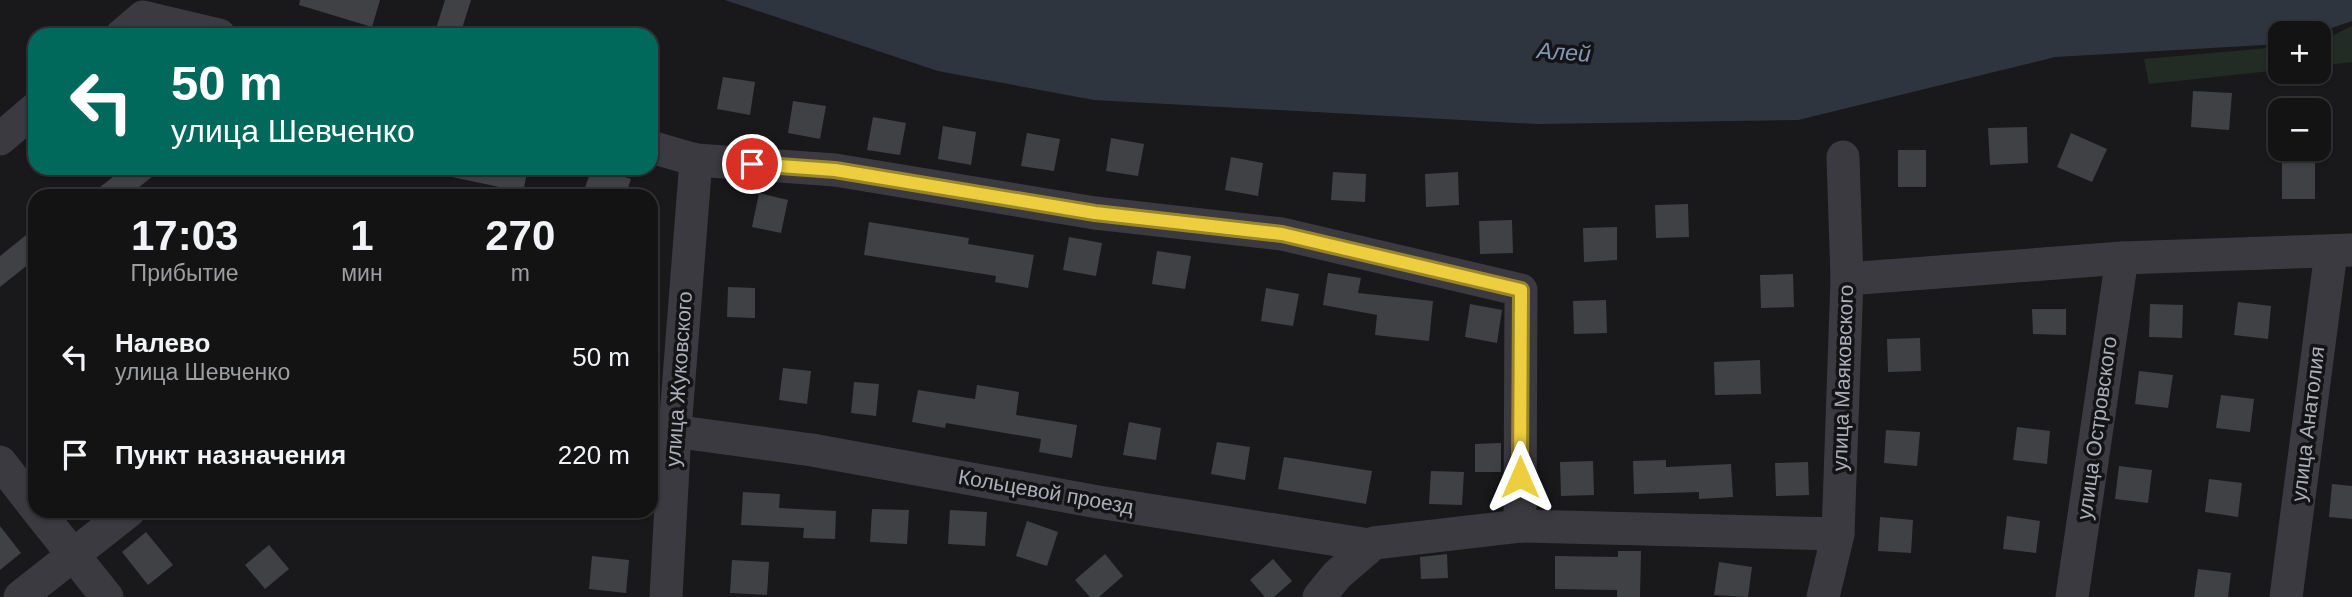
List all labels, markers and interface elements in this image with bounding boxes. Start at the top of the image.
map controls [2268,21,2331,161]
button: + [2268,21,2331,84]
water label: Алей [1534,37,1592,67]
icon: left [56,56,147,147]
text: 50 m [171,56,283,110]
button: − [2268,98,2331,161]
text: улица Шевченко [171,113,415,149]
pin [722,134,782,194]
icon: arrive [733,145,771,183]
text: 17:03 [131,212,238,259]
text: 1 [350,212,374,259]
text: 270 [485,212,555,259]
text: Прибытие [131,260,239,286]
text: мин [341,260,383,286]
text: m [511,260,530,286]
street label: улица Маяковского [1828,284,1857,472]
street label: улица Жуковского [661,291,696,467]
text: Налево [115,328,210,358]
street label: улица Островского [2072,335,2121,521]
icon: left [56,338,94,376]
text: 50 m [572,342,630,372]
street label: улица Анатолия [2287,345,2328,503]
text: улица Шевченко [115,359,290,385]
icon: arrive [56,436,94,474]
text: Пункт назначения [115,440,346,470]
text: 220 m [558,440,630,470]
position arrow [1483,440,1557,514]
street label: Кольцевой проезд [957,465,1136,518]

